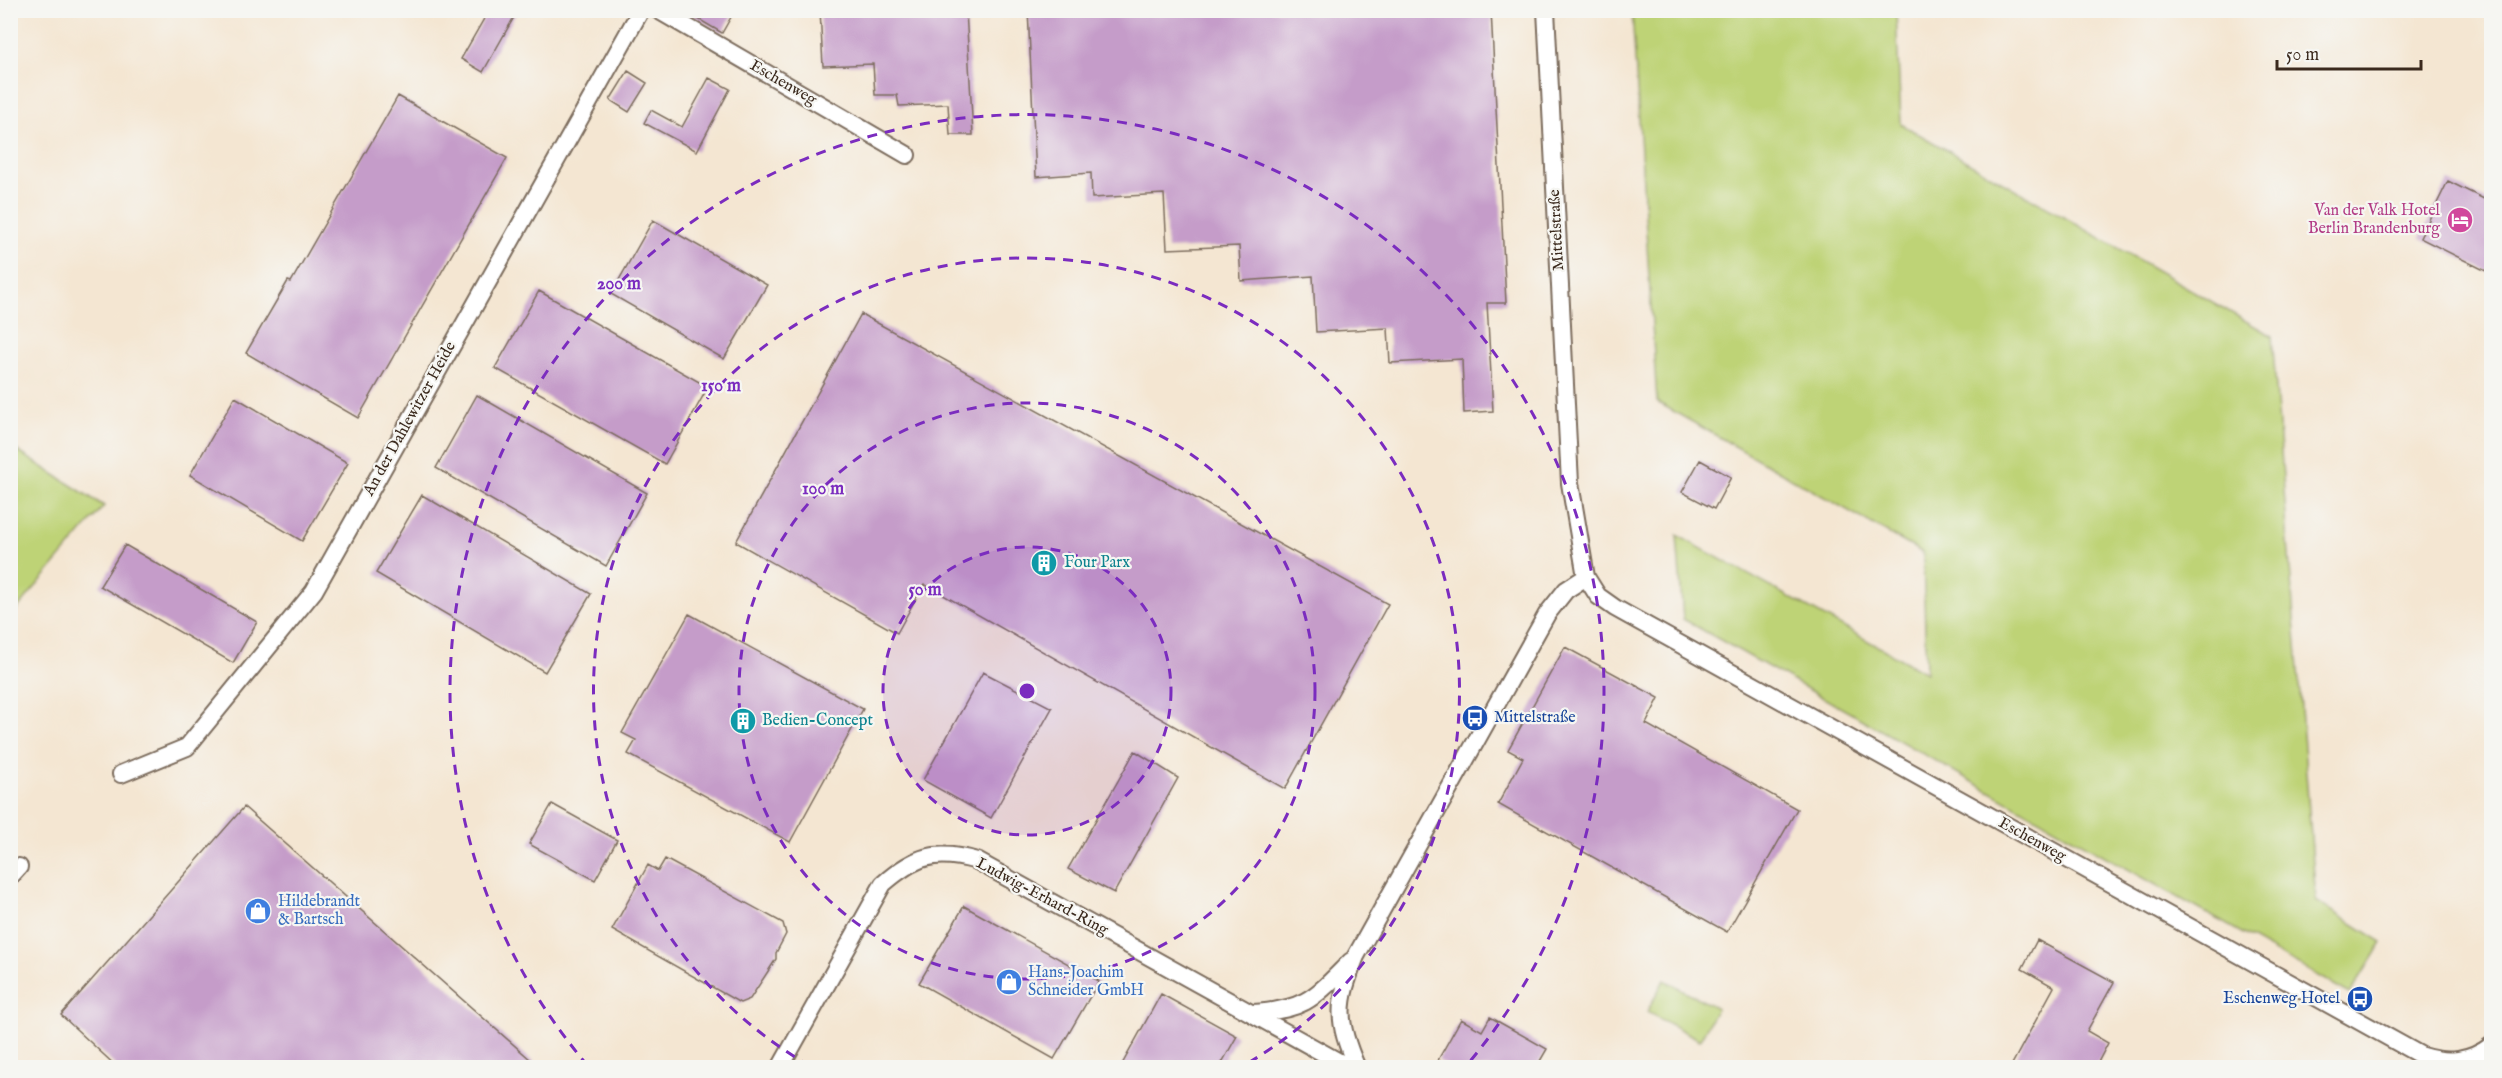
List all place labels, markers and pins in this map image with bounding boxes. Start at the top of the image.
place label: Van der Valk Hotel Berlin Brandenburg [2308,201,2441,239]
hotel icon: Van der Valk Hotel Berlin Brandenburg [2445,205,2475,235]
building icon: Four Parx [1029,548,1059,578]
place label: Four Parx [1064,553,1130,573]
centre of rings [1017,681,1037,701]
bus stop icon: Mittelstraße [1460,703,1490,733]
building icon: Bedien-Concept [728,706,758,736]
place label: Mittelstraße [1494,708,1576,728]
place label: Bedien-Concept [762,711,873,731]
place label: Hildebrandt & Bartsch [278,892,361,930]
shop icon: Hildebrandt & Bartsch [243,896,273,926]
place label: Hans-Joachim Schneider GmbH [1028,963,1144,1001]
shop icon: Hans-Joachim Schneider GmbH [994,967,1024,997]
bus stop icon: Eschenweg Hotel [2345,984,2375,1014]
place label: Eschenweg Hotel [2223,989,2341,1009]

